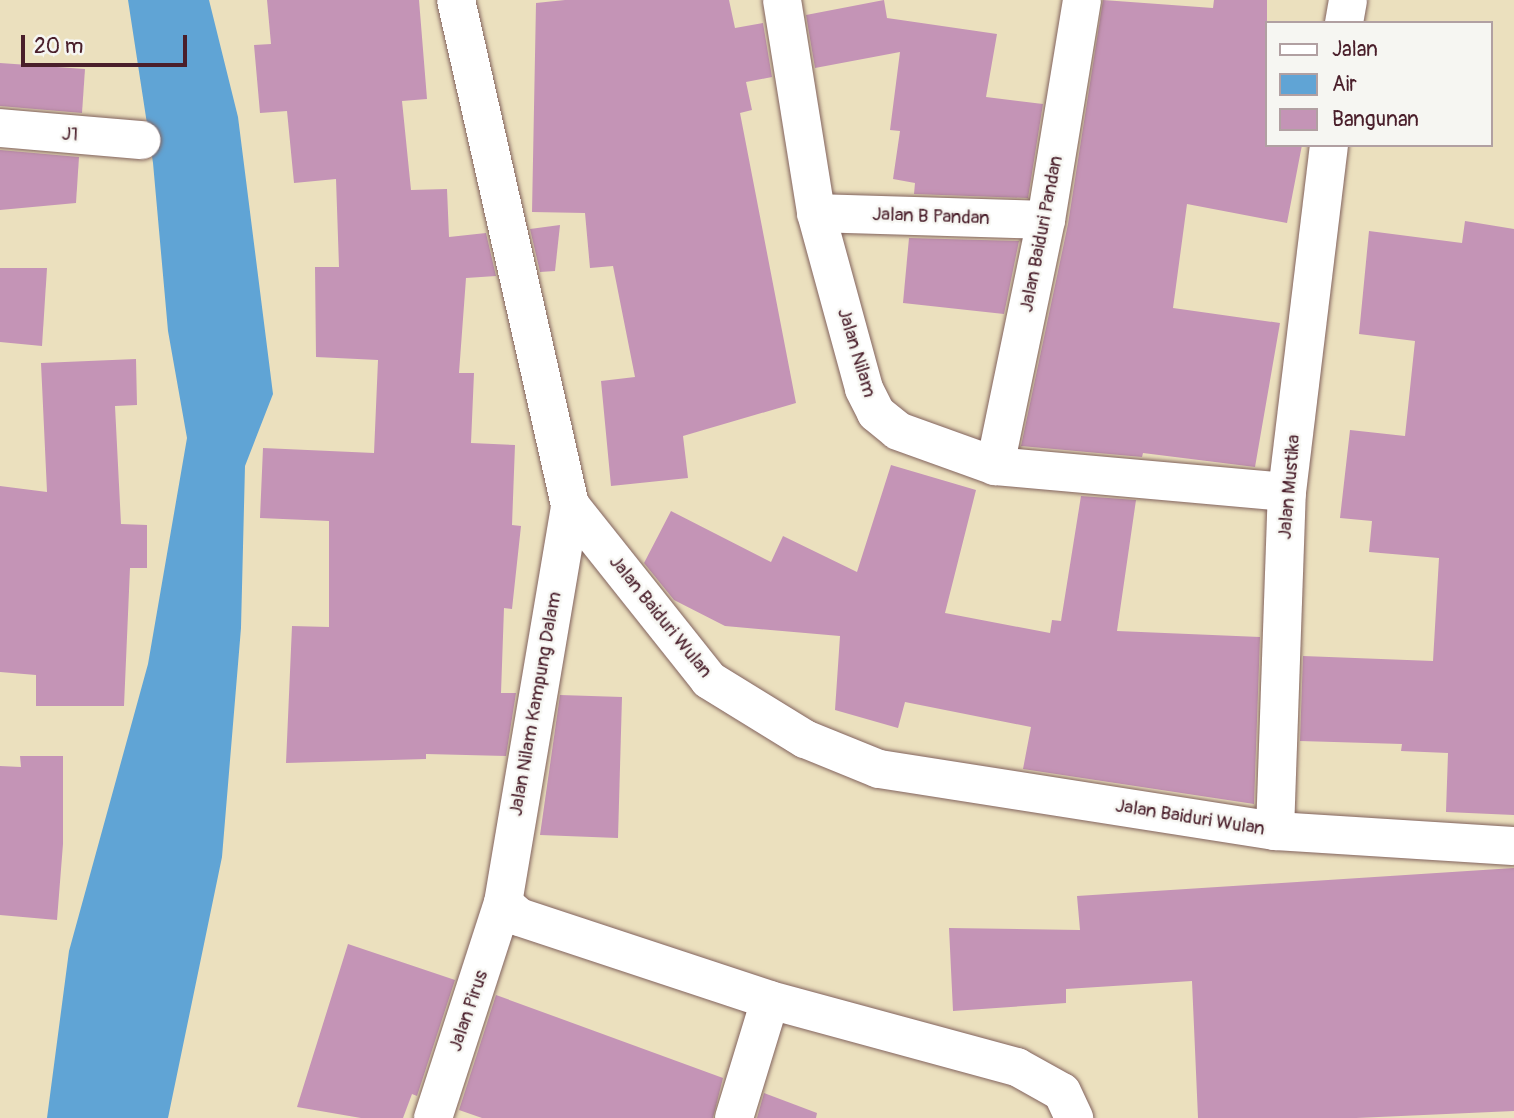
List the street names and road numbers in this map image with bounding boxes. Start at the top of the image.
street label: J1 [61,123,79,147]
street label: Jalan Baiduri Pandan [1016,154,1068,314]
street label: Jalan B Pandan [872,204,990,230]
street label: Jalan Nilam [832,306,880,400]
street label: Jalan Mustika [1274,434,1306,540]
street label: Jalan Baiduri Wulan [604,551,716,683]
street label: Jalan Nilam Kampung Dalam [505,590,567,818]
street label: Jalan Baiduri Wulan [1114,795,1266,841]
street label: Jalan Pirus [444,967,494,1055]

